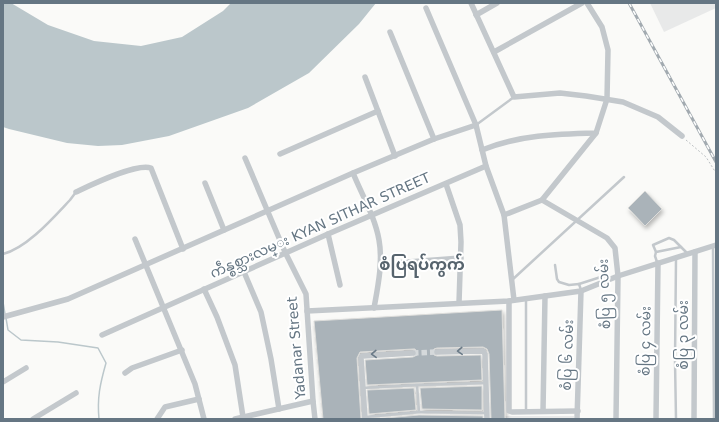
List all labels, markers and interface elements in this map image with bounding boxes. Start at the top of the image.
street label: ကဵန္စစ္သားလမ္း KYAN SITHAR STREET [207,167,435,285]
district label: စံပြရပ်ကွက် [379,253,465,278]
street label: စံပြ ၅ လမ်း [593,258,617,330]
street label: Yadanar Street [284,296,309,401]
street label: စံပြ ၃ လမ်း [673,300,695,370]
street label: စံပြ ၄ လမ်း [634,306,658,376]
street label: စံပြ ၆ လမ်း [556,319,580,391]
one-way arrow [457,347,463,356]
one-way arrow [371,350,377,359]

